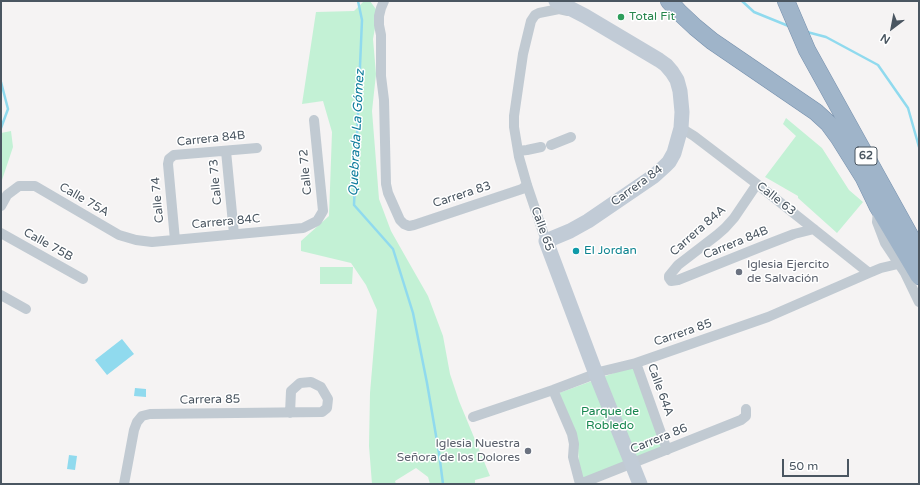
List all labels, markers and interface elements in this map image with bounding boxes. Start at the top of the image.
north arrow [872,8,912,48]
place label: Total Fit [629,10,675,24]
marker: Total Fit [616,12,626,22]
text: N [878,31,893,46]
water label: Quebrada La Gómez [346,69,368,197]
street label: Carrera 84B [176,128,246,150]
road number: 62 [855,147,877,165]
street label: Calle 72 [297,148,315,196]
street label: Calle 73 [207,158,225,206]
street label: Carrera 84 [608,162,666,210]
street label: Calle 74 [149,176,167,224]
street label: Carrera 83 [431,179,493,211]
street label: Calle 63 [753,179,799,219]
street label: Calle 75A [57,180,111,220]
street label: Carrera 84A [667,203,729,259]
street label: Calle 65 [527,205,557,253]
street label: Carrera 84C [191,212,261,232]
street label: Carrera 84B [701,223,771,263]
street label: Calle 75B [21,226,75,264]
place label: El Jordan [584,244,637,258]
marker: El Jordan [571,246,581,256]
place label: Iglesia Ejercito de Salvación [747,258,829,286]
marker: Iglesia Ejercito de Salvación [734,267,744,277]
street label: Carrera 85 [652,316,714,350]
street label: Calle 64A [644,362,676,418]
street label: Carrera 85 [180,392,240,408]
park label: Parque de Robledo [581,405,639,433]
street label: Carrera 86 [628,421,690,457]
place label: Iglesia Nuestra Señora de los Dolores [397,437,520,465]
marker: Iglesia Nuestra Señora de los Dolores [523,446,533,456]
scale bar [784,451,851,477]
text: 50 m [789,459,818,473]

